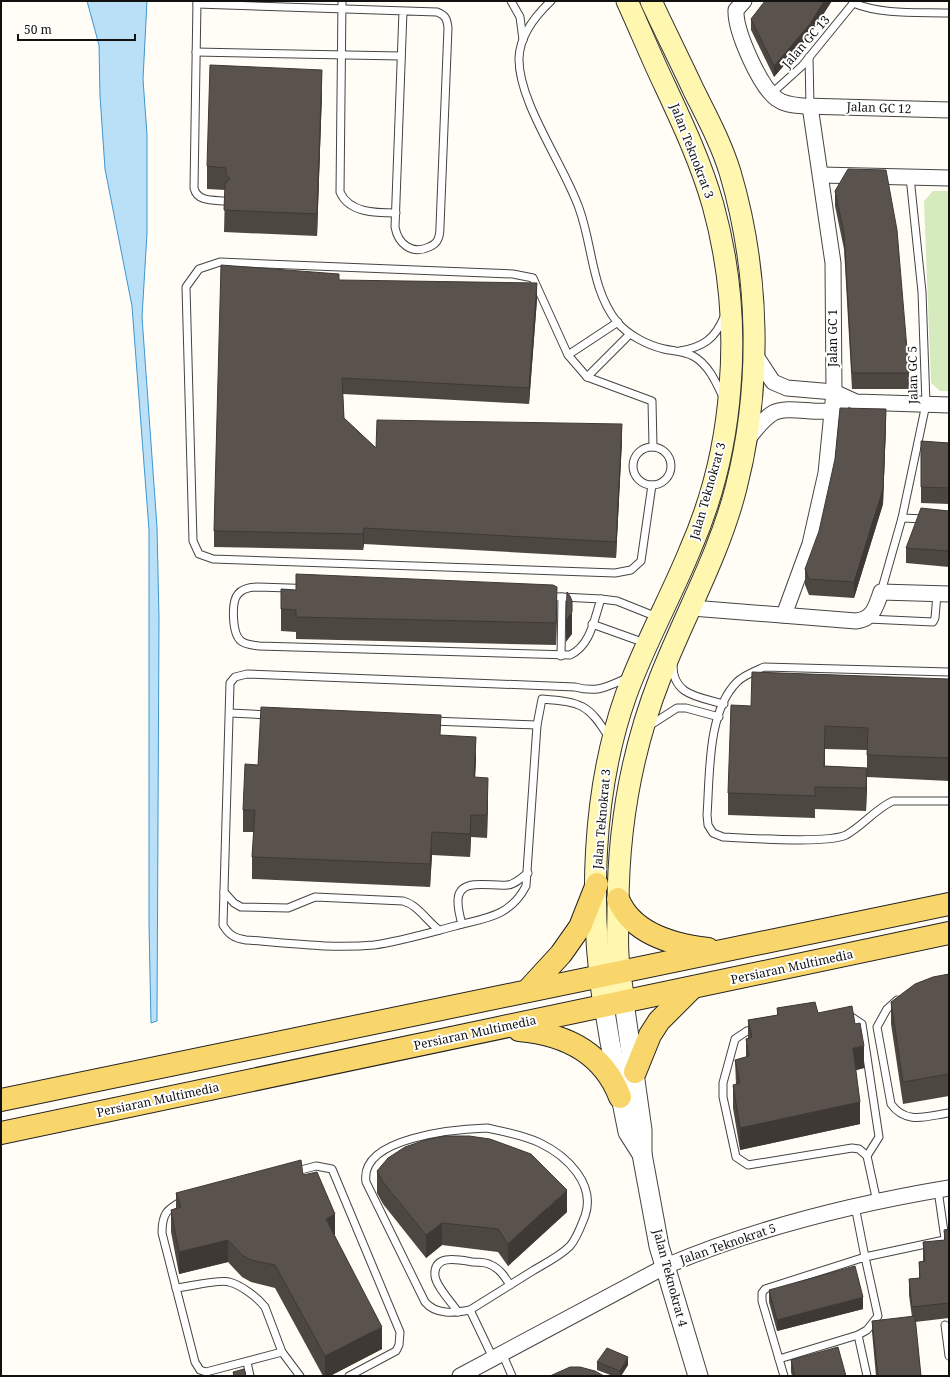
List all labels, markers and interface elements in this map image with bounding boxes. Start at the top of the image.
street label: Jalan GC 13 [777,11,833,72]
scale bar [18,16,135,42]
text: 50 m [24,21,52,38]
street label: Jalan GC 12 [845,98,912,117]
street label: Jalan Teknokrat 3 [666,100,719,201]
street label: Jalan GC 1 [824,309,841,368]
street label: Jalan GC 5 [903,346,922,405]
street label: Jalan Teknokrat 3 [685,440,730,542]
street label: Jalan Teknokrat 3 [589,768,614,871]
street label: Persiaran Multimedia [729,945,855,988]
street label: Persiaran Multimedia [412,1011,538,1054]
street label: Persiaran Multimedia [95,1078,221,1121]
street label: Jalan Teknokrat 5 [677,1219,778,1268]
street label: Jalan Teknokrat 4 [649,1226,692,1329]

